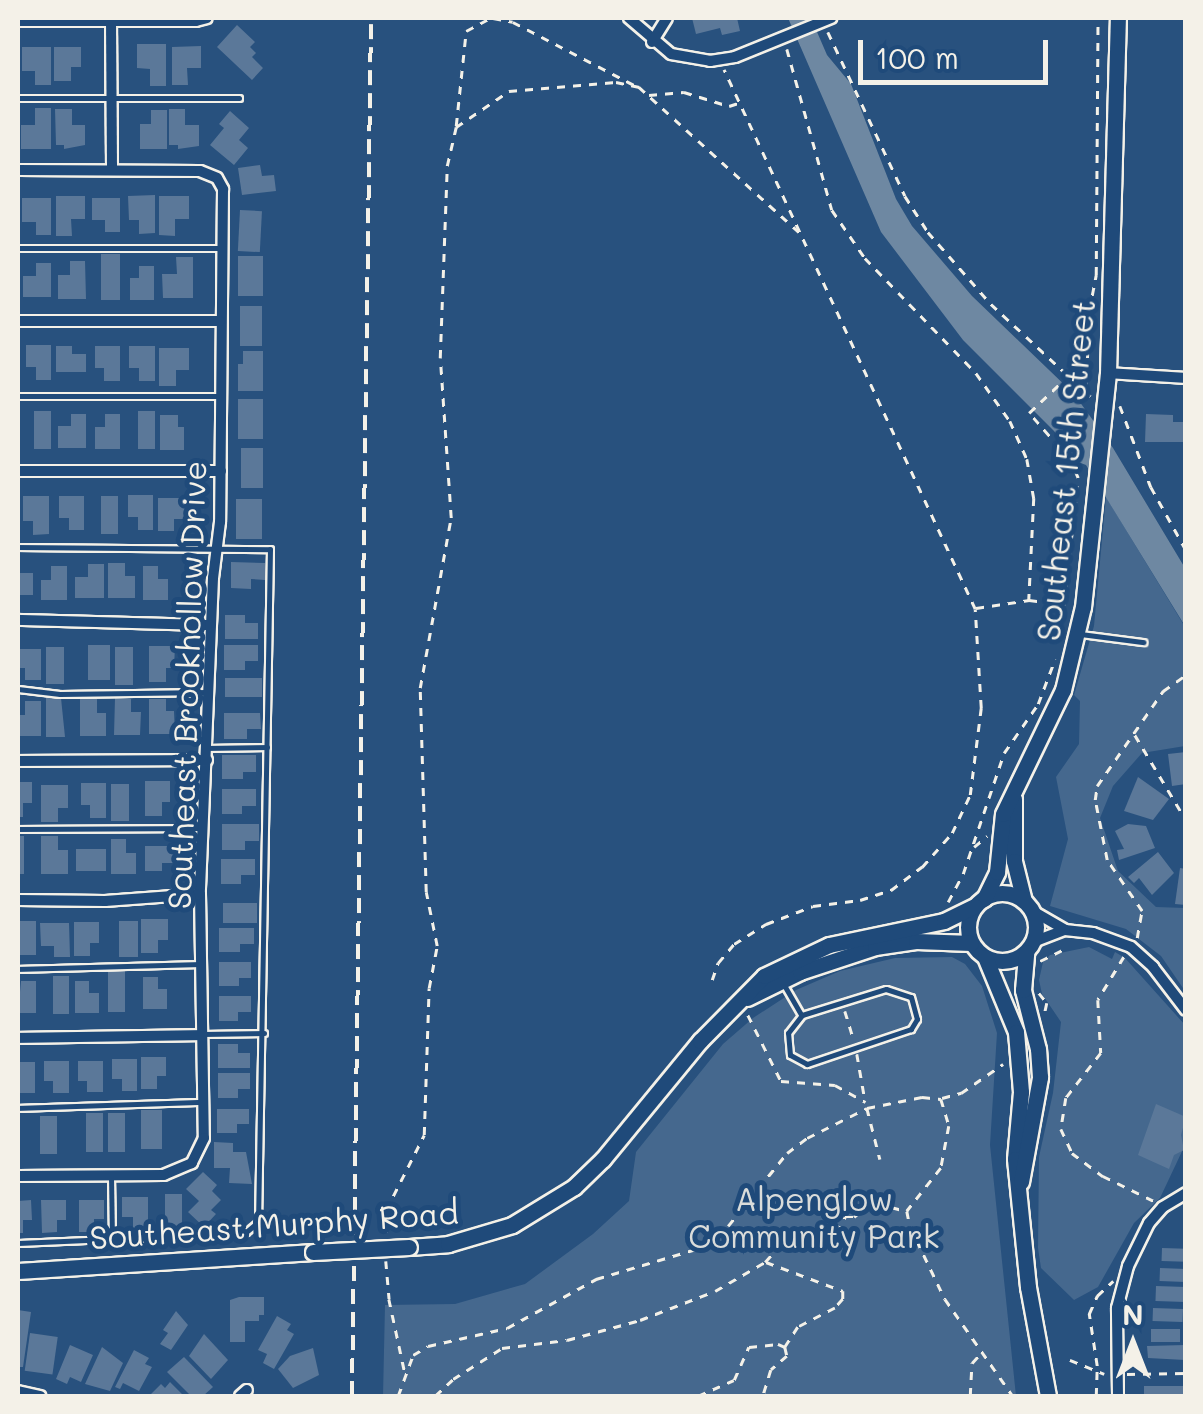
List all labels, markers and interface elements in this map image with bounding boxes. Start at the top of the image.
scale bar [863,20,1053,82]
text: 100 m [875,37,959,77]
street label: Southeast 15th Street [1028,297,1102,643]
street label: Southeast Brookhollow Drive [159,460,213,910]
park label: Alpenglow Community Park [688,1180,940,1255]
street label: Southeast Murphy Road [88,1192,460,1256]
north arrow [1083,1294,1183,1394]
text: N [1122,1296,1144,1332]

